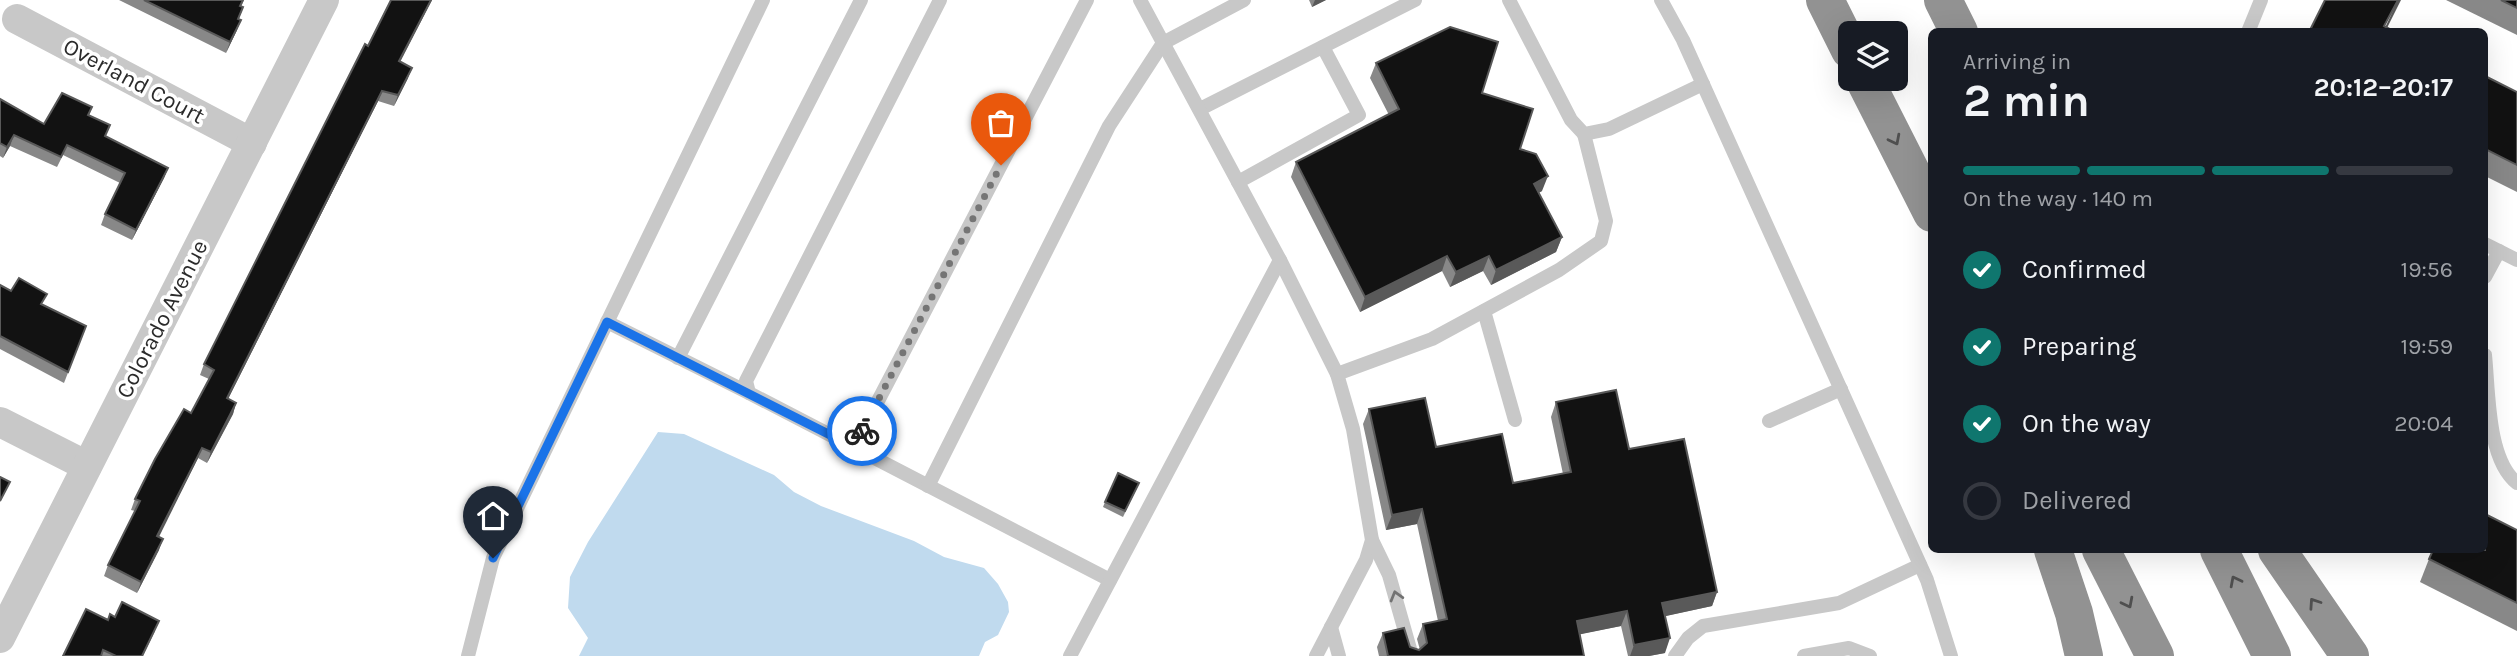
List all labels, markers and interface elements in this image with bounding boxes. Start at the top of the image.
map controls [1838,21,1908,91]
button: layers [1838,21,1908,91]
street label: Overland Court [59,32,210,130]
text: Arriving in [1963,48,2071,75]
text: 20:12–20:17 [2314,72,2453,103]
text: 2 min [1963,74,2090,128]
pin [971,93,1031,165]
icon: bag [982,104,1020,142]
one-way arrow [1887,133,1901,145]
text: On the way · 140 m [1963,185,2153,212]
street label: Colorado Avenue [110,235,214,403]
icon: check [1963,251,2001,289]
text: Confirmed [2022,254,2147,285]
text: 19:56 [2401,256,2453,283]
icon: check [1963,328,2001,366]
text: Preparing [2022,331,2136,362]
text: 19:59 [2400,333,2453,360]
courier [827,396,897,466]
icon: check [1963,405,2001,443]
text: On the way [2022,408,2151,439]
text: 20:04 [2394,410,2453,437]
icon: bike [843,412,881,450]
text: Delivered [2022,485,2132,516]
pin [463,486,523,558]
icon: home [474,497,512,535]
one-way arrow [2229,576,2243,588]
one-way arrow [1389,591,1404,603]
one-way arrow [2120,596,2134,608]
one-way arrow [2310,598,2322,611]

